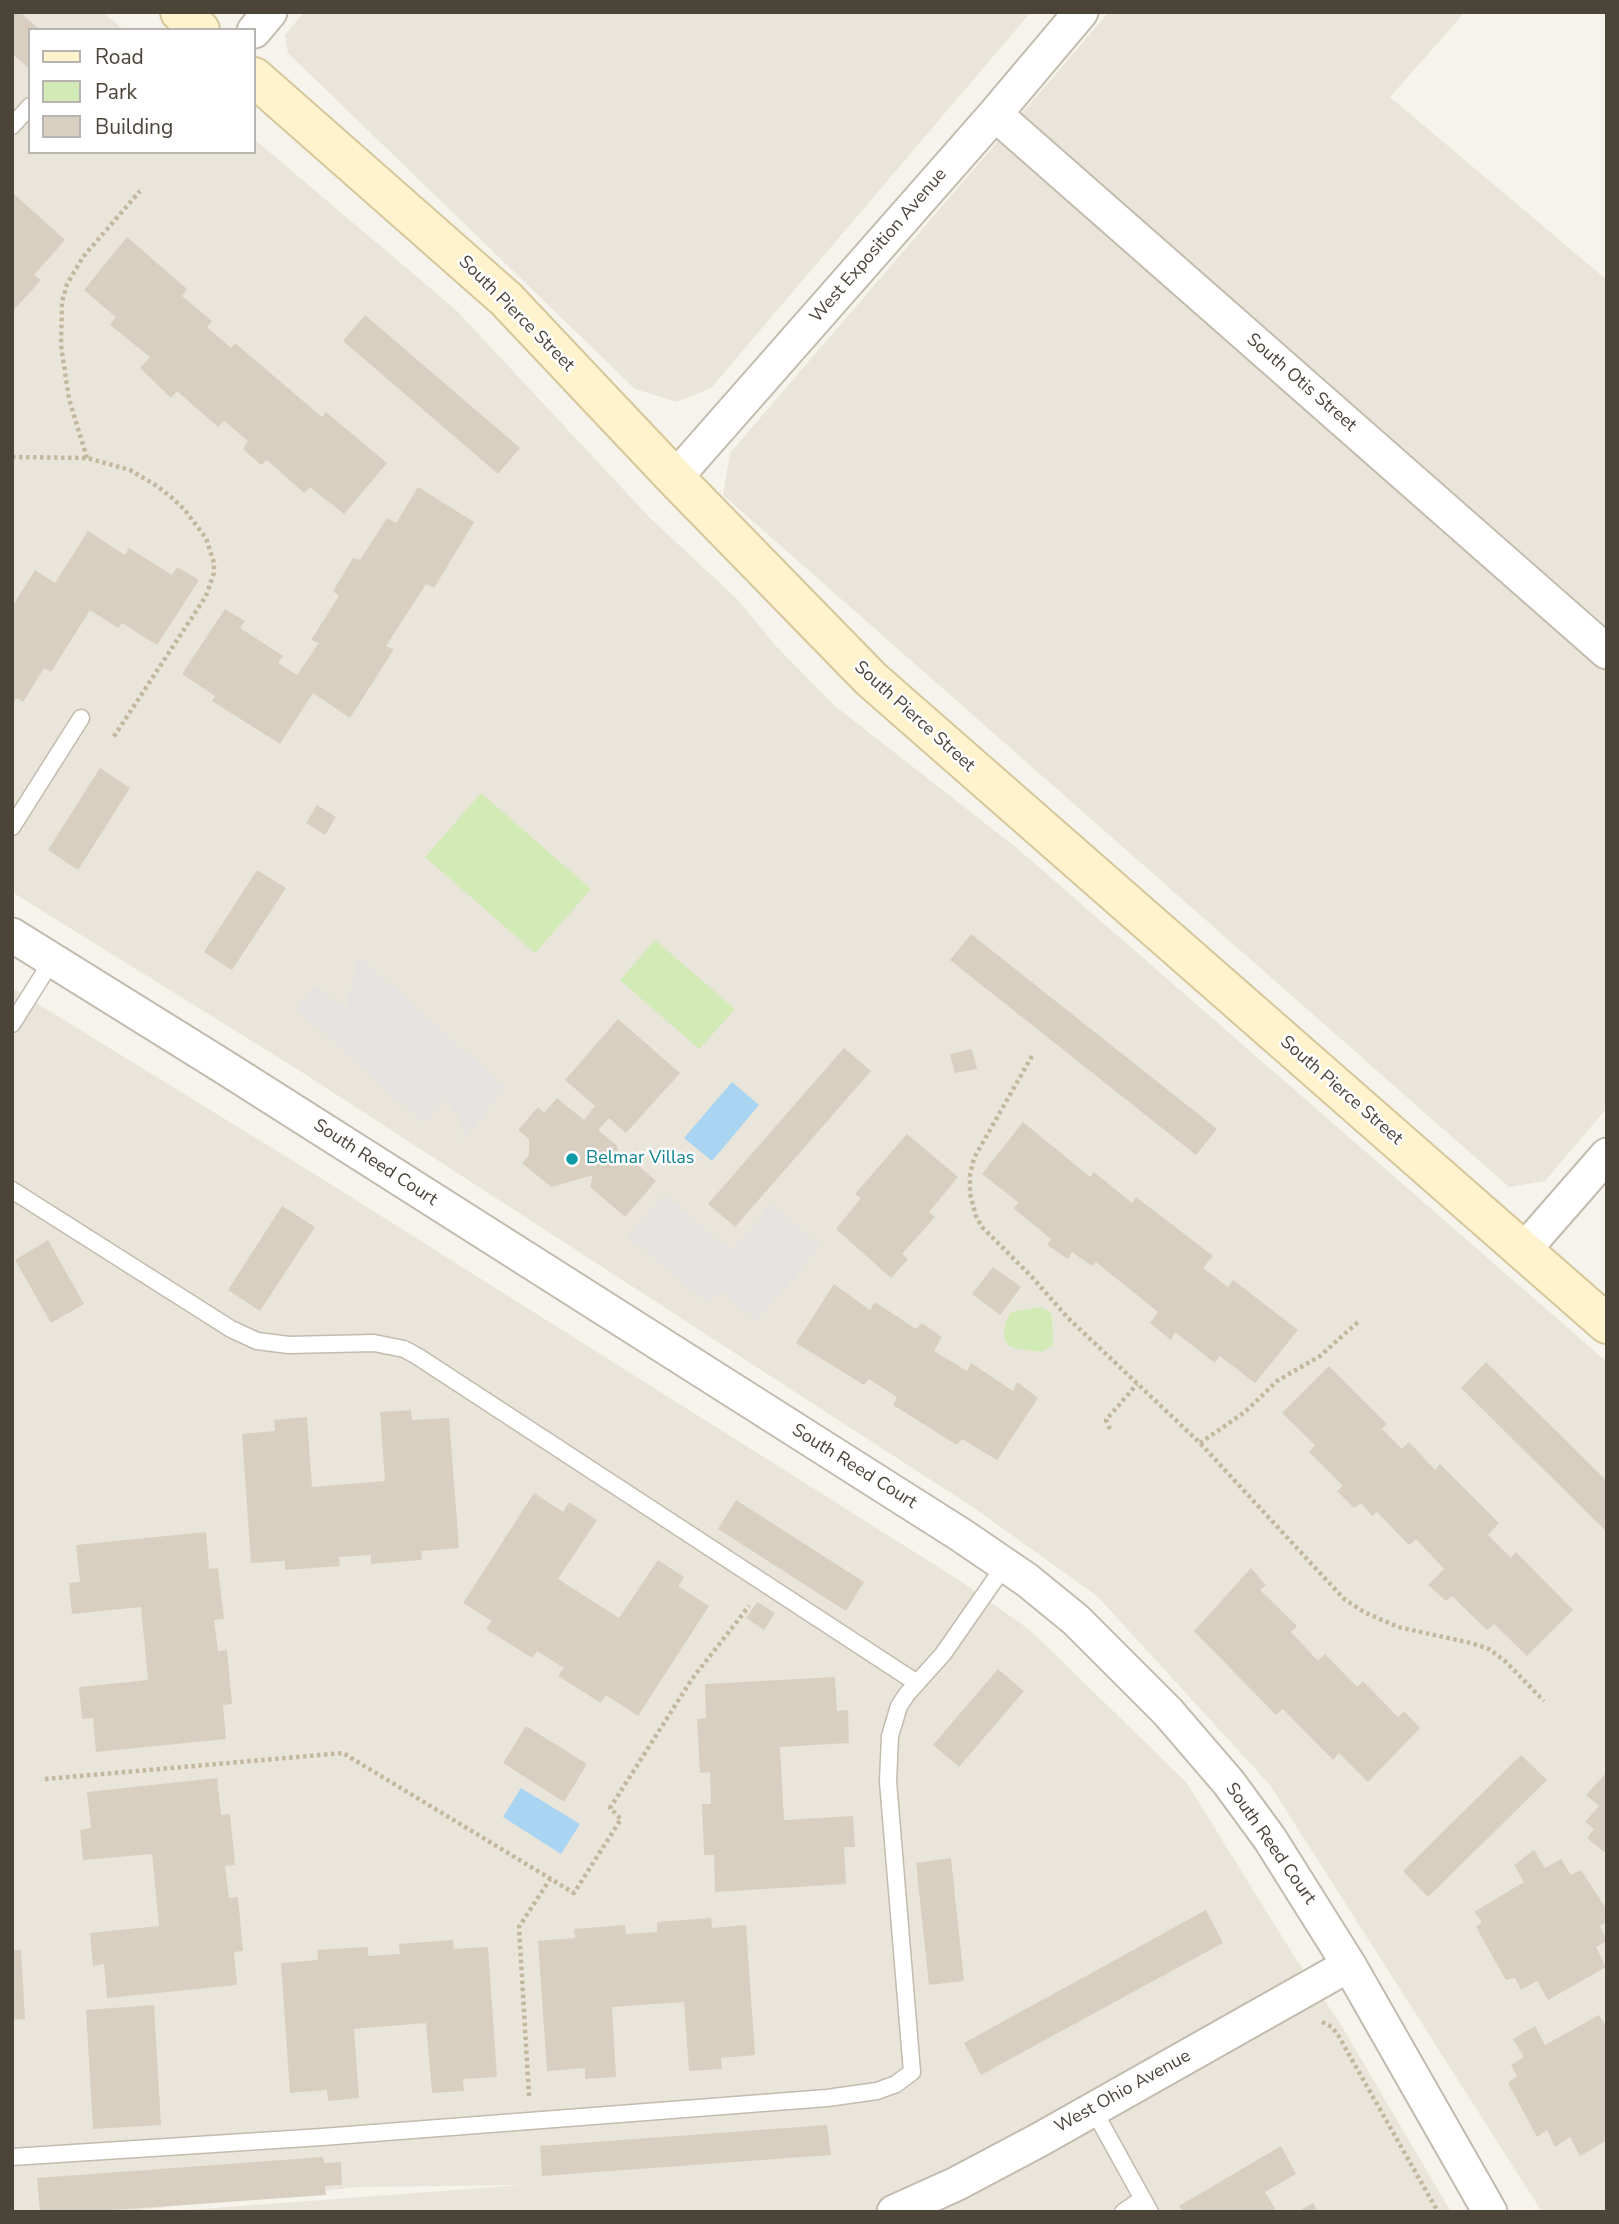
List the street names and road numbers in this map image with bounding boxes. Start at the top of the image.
street label: West Exposition Avenue [806,164,952,328]
street label: South Pierce Street [453,251,579,377]
street label: South Otis Street [1241,329,1361,437]
street label: South Pierce Street [849,657,979,777]
street label: South Pierce Street [1275,1032,1407,1150]
street label: South Reed Court [309,1115,441,1211]
street label: South Reed Court [788,1420,920,1514]
street label: South Reed Court [1220,1779,1320,1909]
street label: West Ohio Avenue [1051,2046,1195,2138]

